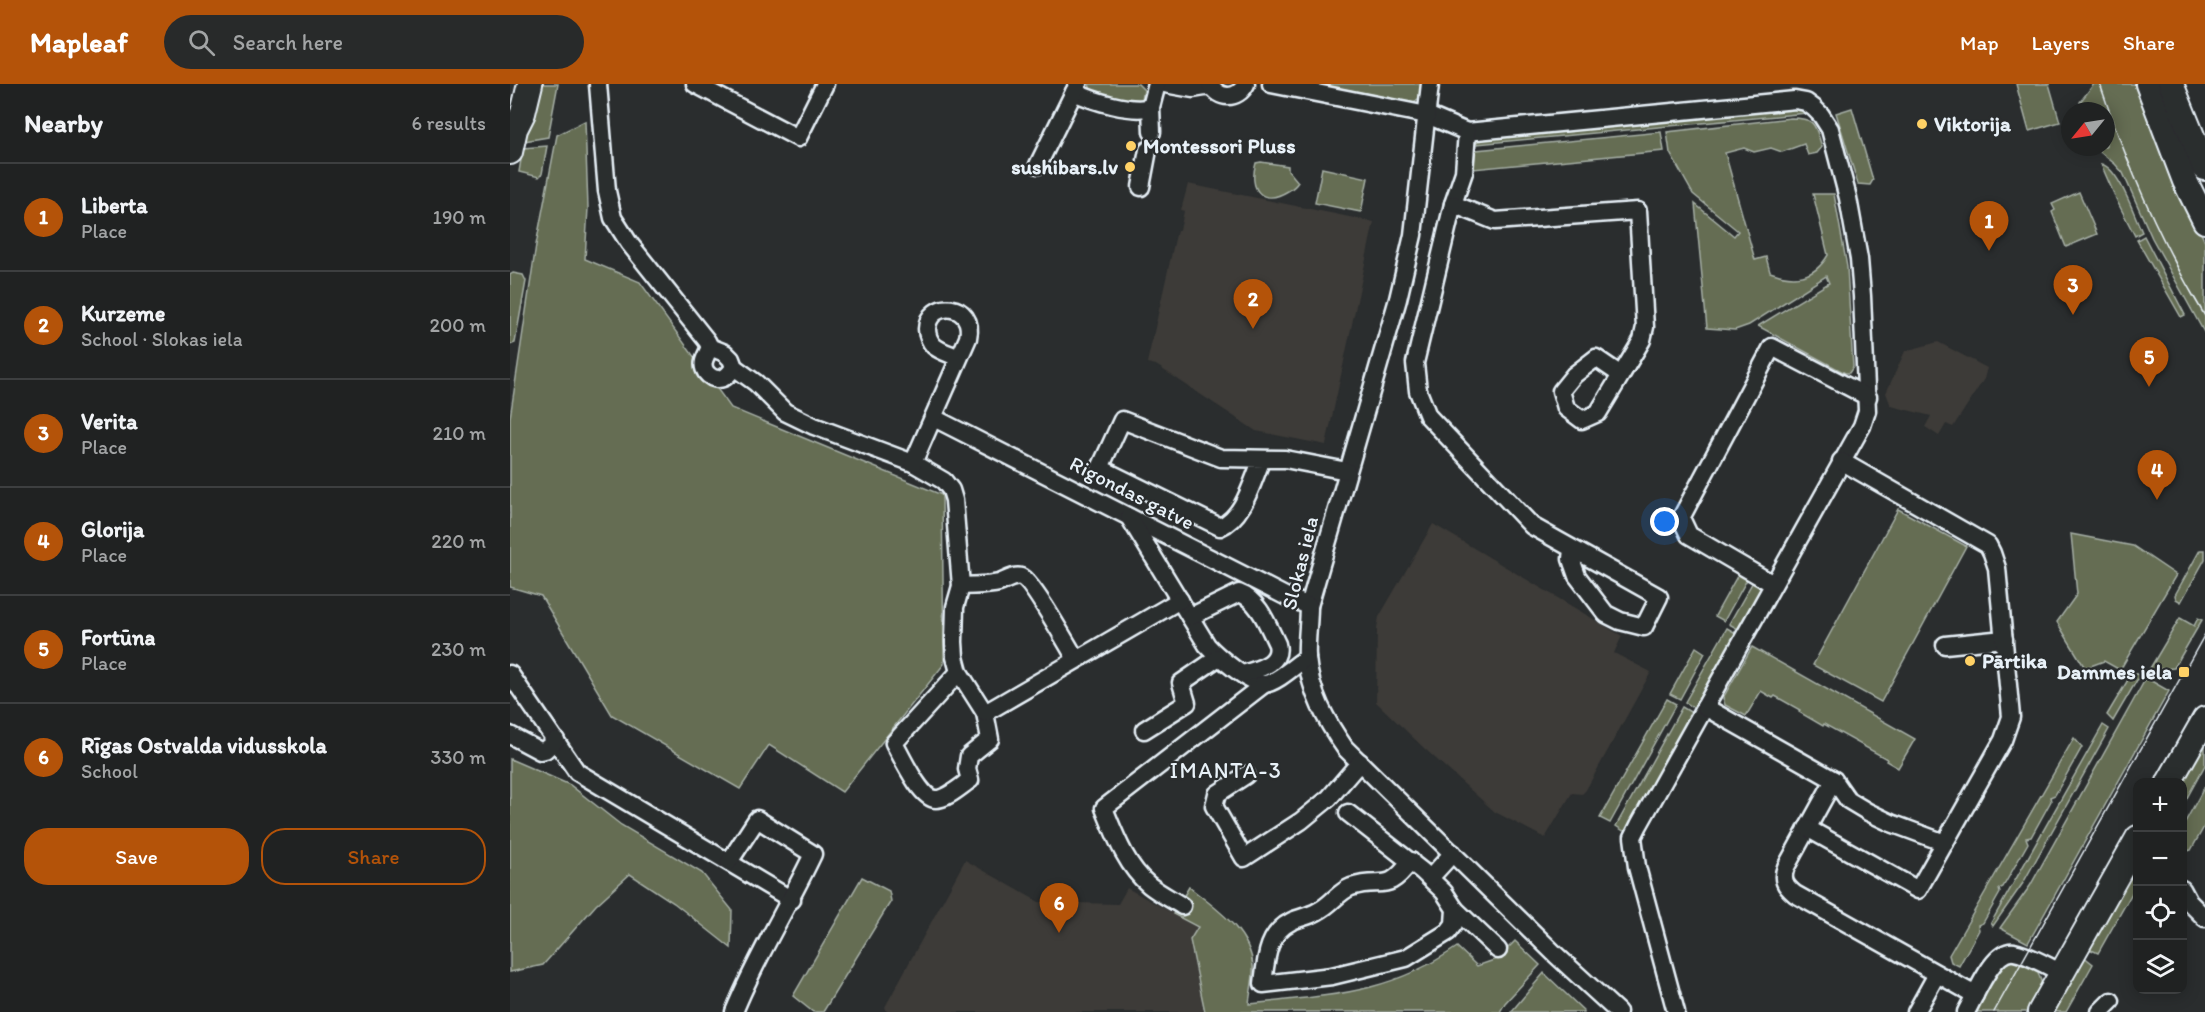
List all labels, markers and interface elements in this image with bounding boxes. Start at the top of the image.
search box [164,15,584,69]
text: Mapleaf [30,25,128,59]
icon: search [185,26,218,59]
text: Search here [233,29,343,56]
text: Map [1960,30,1999,55]
text: Layers [2032,30,2090,55]
text: Share [2123,30,2175,55]
north arrow [2061,102,2115,156]
text: Nearby [24,107,103,139]
text: 6 results [412,111,486,135]
place label: Viktorija [1934,111,2012,137]
marker: Viktorija [1915,117,1929,131]
place label: Montessori Pluss [1143,133,1296,158]
marker: Montessori Pluss [1124,139,1138,153]
place label: sushibars.lv [1011,154,1118,179]
marker: sushibars.lv [1123,160,1137,174]
text: Liberta [81,192,148,219]
pin: 1 [1970,202,2008,251]
text: 1 [39,205,48,229]
text: 190 m [433,205,486,229]
text: Place [81,219,127,243]
pin: 3 [2054,266,2092,315]
pin: 2 [1234,280,1272,329]
text: Kurzeme [81,300,165,327]
text: 2 [38,313,49,337]
text: 200 m [430,313,486,337]
text: School · Slokas iela [81,327,243,351]
pin: 5 [2130,338,2168,387]
text: Verita [81,408,138,435]
text: 3 [38,421,49,445]
text: 210 m [433,421,486,445]
text: Place [81,435,127,459]
street label: Rigondas gatve [1066,450,1199,535]
pin: 4 [2138,450,2176,500]
your location [1650,507,1679,536]
street label: Slokas iela [1276,514,1323,612]
text: Glorija [81,516,144,543]
text: 4 [37,529,50,553]
text: 220 m [431,529,486,553]
text: Place [81,543,127,567]
text: Fortūna [81,624,155,651]
text: 5 [38,637,49,661]
text: 230 m [431,637,486,661]
place label: Pārtika [1982,648,2048,673]
text: Place [81,651,127,675]
marker: Pārtika [1963,654,1977,668]
place label: Dammes iela [2057,659,2173,684]
marker: Dammes iela [2177,665,2191,679]
text: Rīgas Ostvalda vidusskola [81,732,327,759]
text: 6 [38,745,49,769]
text: 330 m [431,745,486,769]
district label: IMANTA-3 [1170,757,1282,784]
text: School [81,759,138,783]
map controls [2133,778,2187,994]
button: + [2133,778,2187,832]
button: Save [24,828,249,885]
button: Share [261,828,486,885]
button: − [2133,832,2187,886]
pin: 6 [1040,884,1078,933]
button: locate [2133,886,2187,940]
button: layers [2133,940,2187,994]

